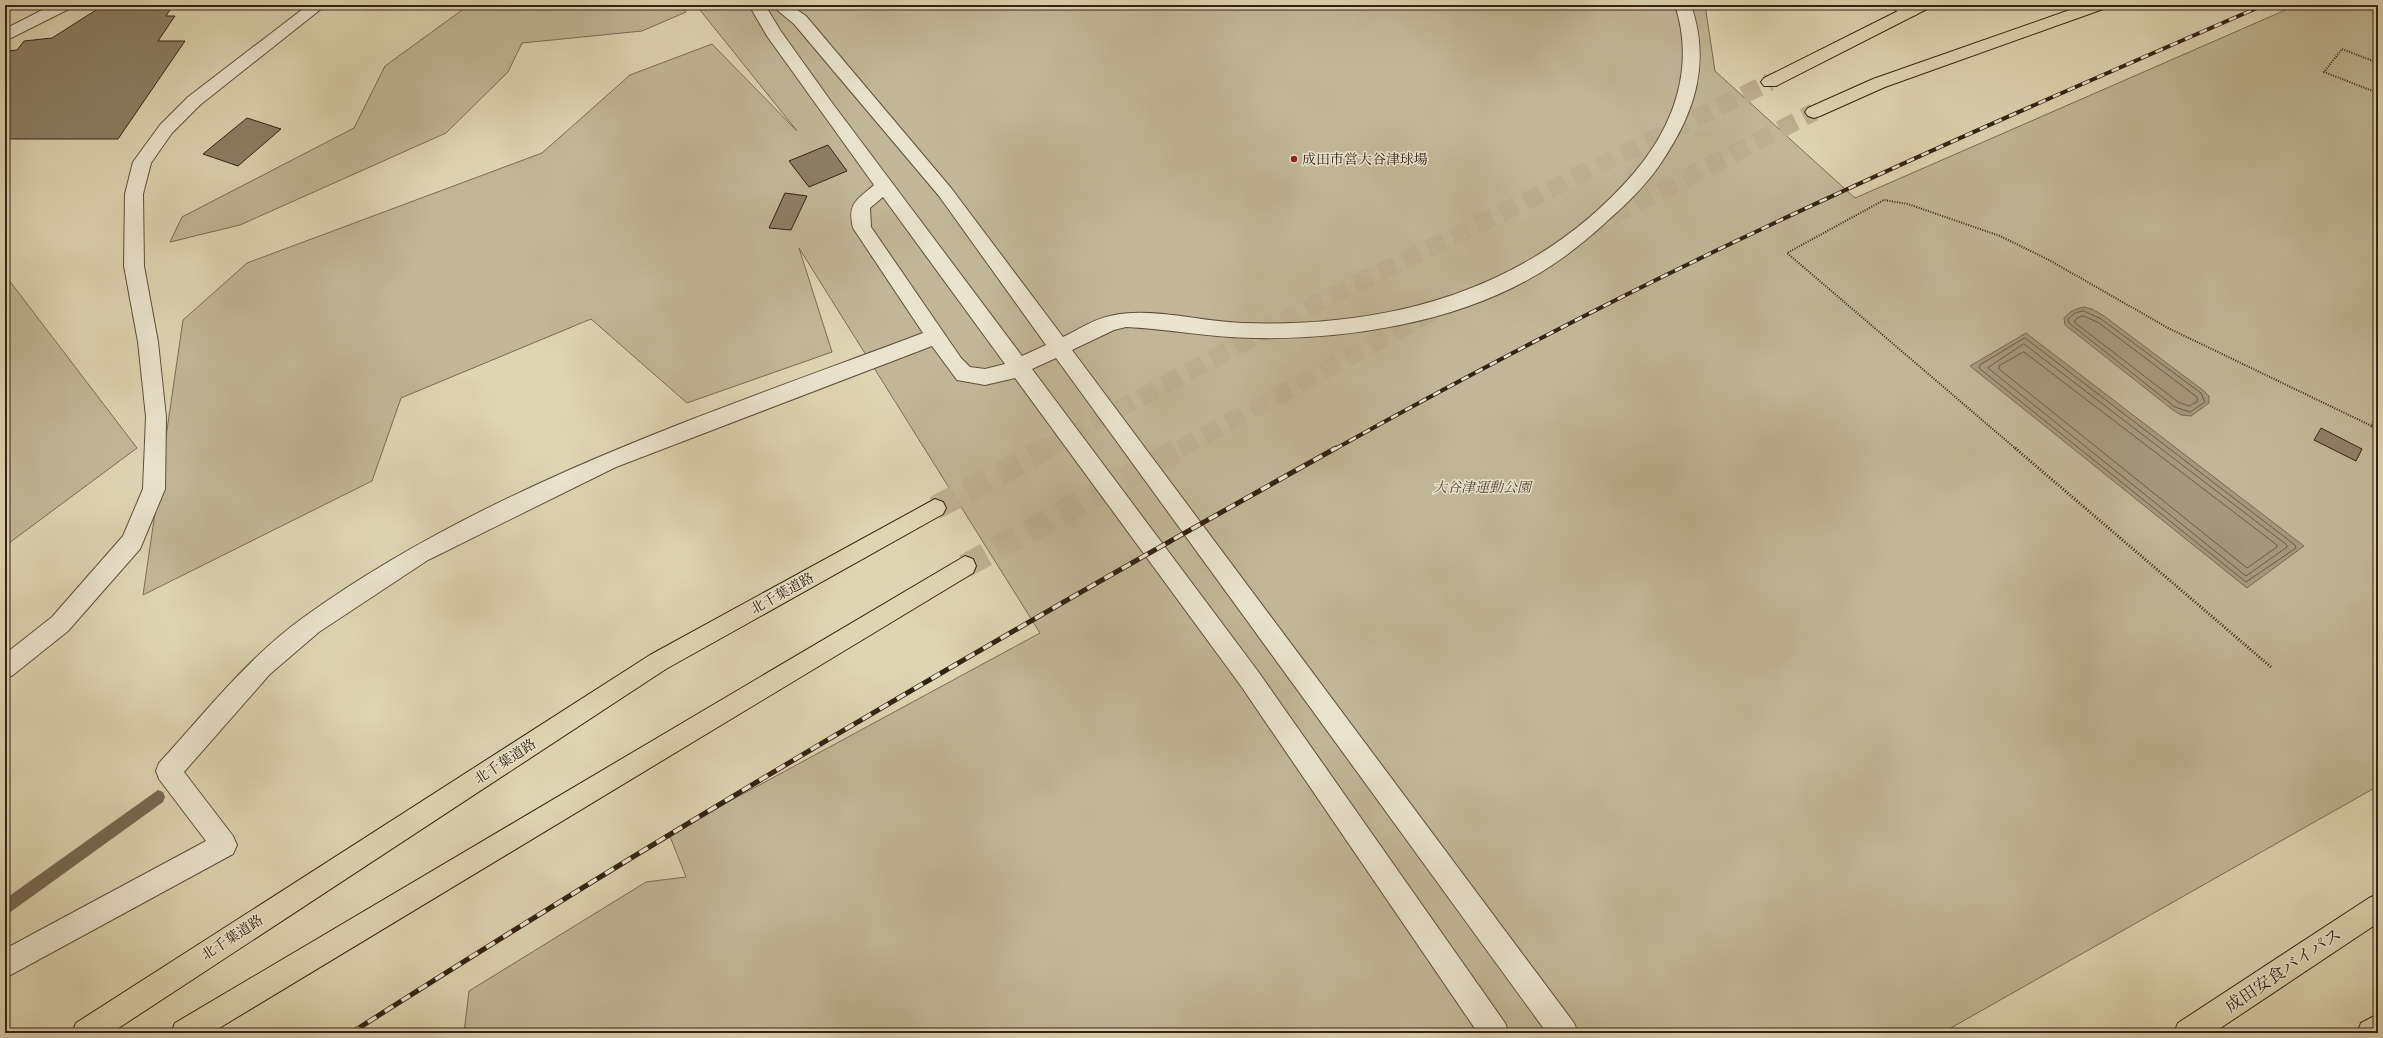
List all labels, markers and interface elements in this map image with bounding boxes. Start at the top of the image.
place label: 成田市営大谷津球場 [1302,150,1428,168]
marker: 成田市営大谷津球場 [1289,154,1299,164]
park label: 大谷津運動公園 [1433,478,1533,496]
street label: 北千葉道路 [747,568,817,618]
street label: 北千葉道路 [471,734,539,788]
street label: 北千葉道路 [198,910,266,964]
street label: 成田安食バイパス [2221,924,2345,1016]

